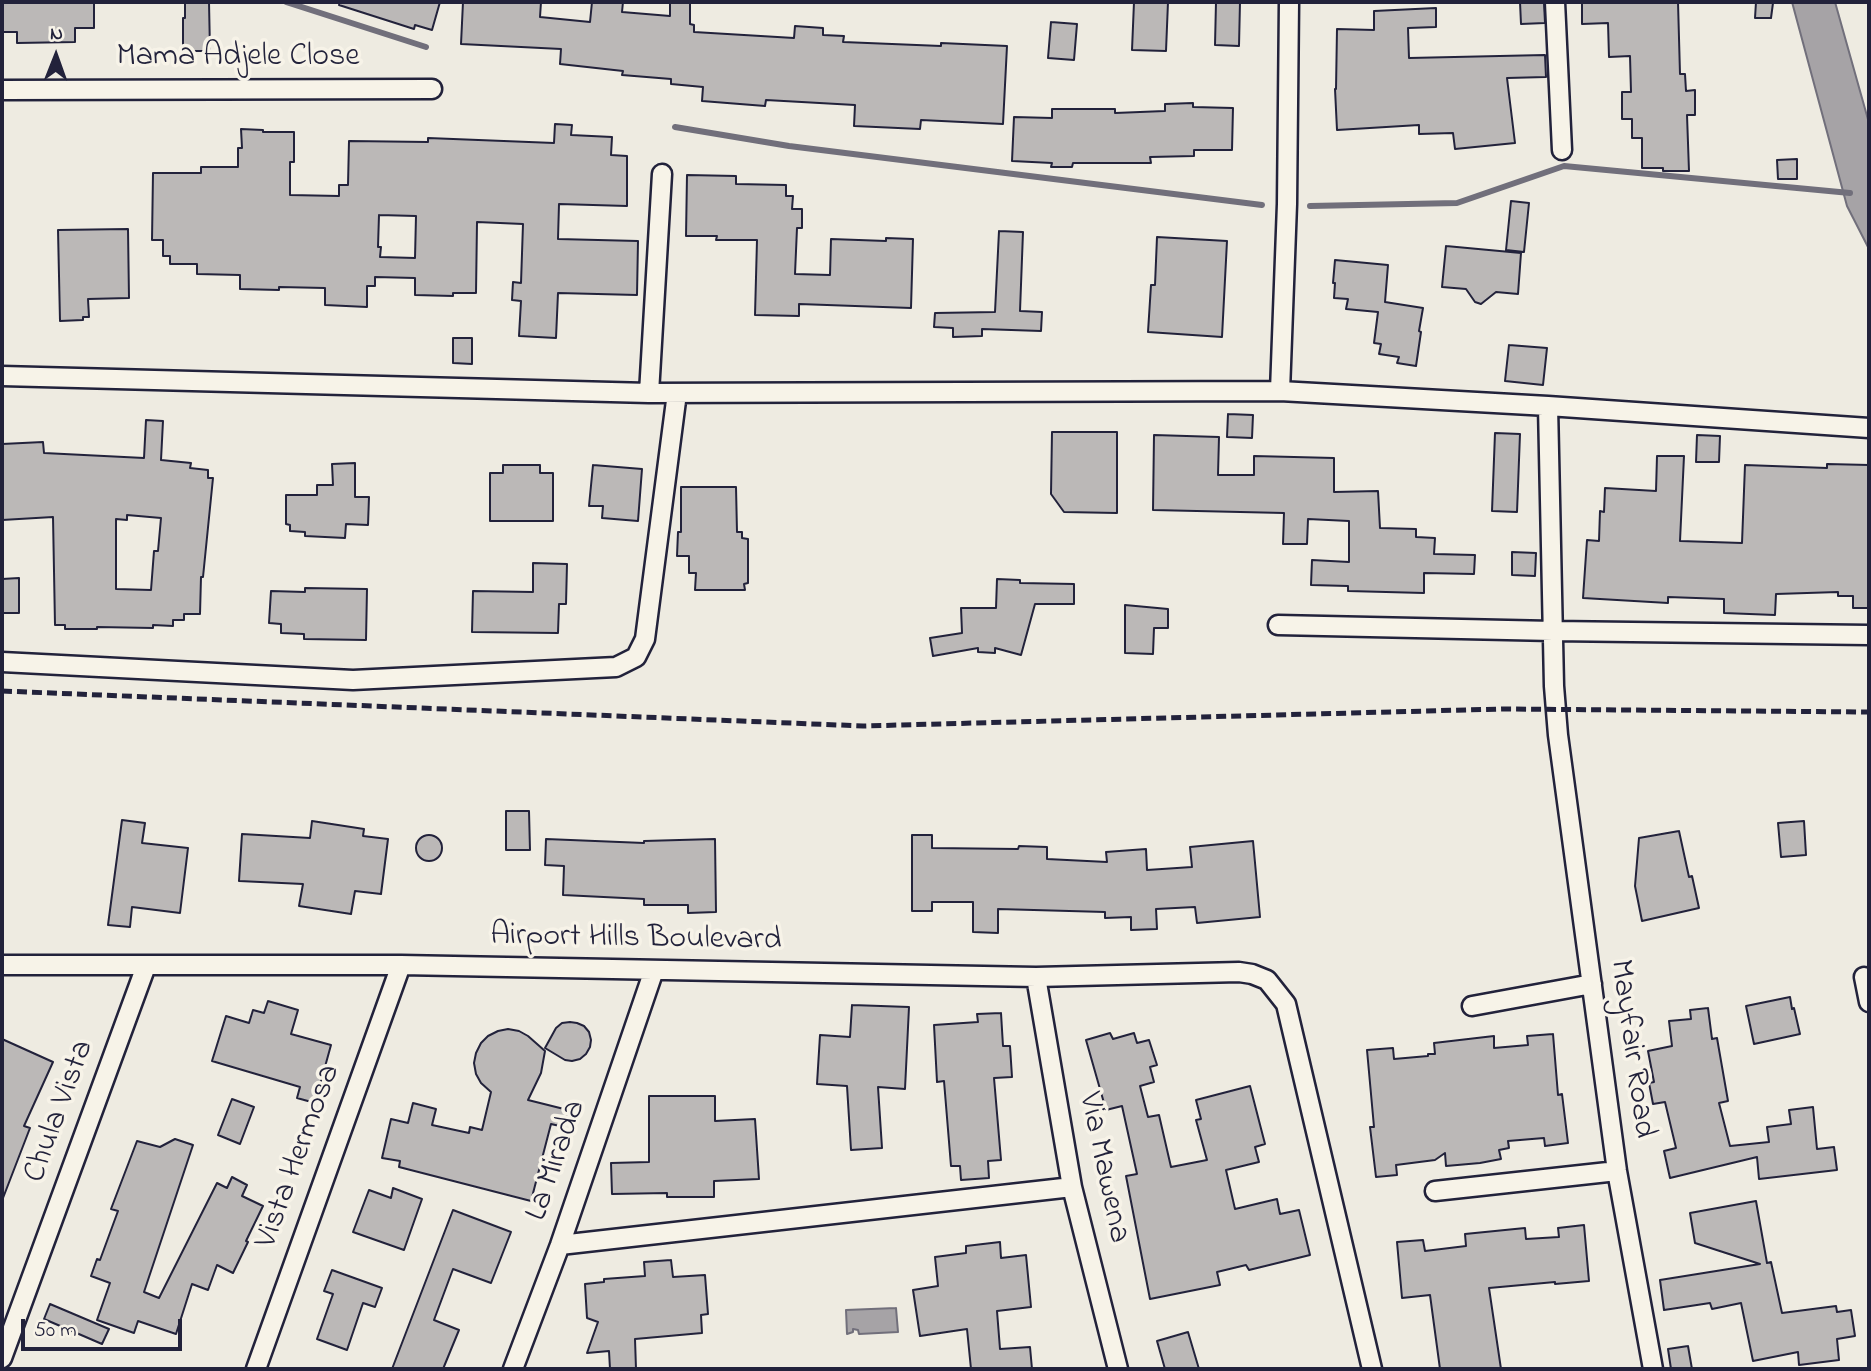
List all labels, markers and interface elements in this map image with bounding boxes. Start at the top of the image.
north arrow [21,21,91,91]
text: N [50,21,63,48]
street label: Mama Adjele Close [116,40,360,78]
street label: Airport Hills Boulevard [490,918,782,962]
street label: Mayfair Road [1598,957,1662,1141]
street label: Chula Vista [18,1036,104,1188]
street label: Vista Hermosa [249,1060,351,1254]
street label: Via Mawena [1067,1089,1137,1247]
street label: La Mirada [520,1096,596,1226]
scale bar [24,1304,186,1348]
text: 50 m [34,1316,77,1346]

